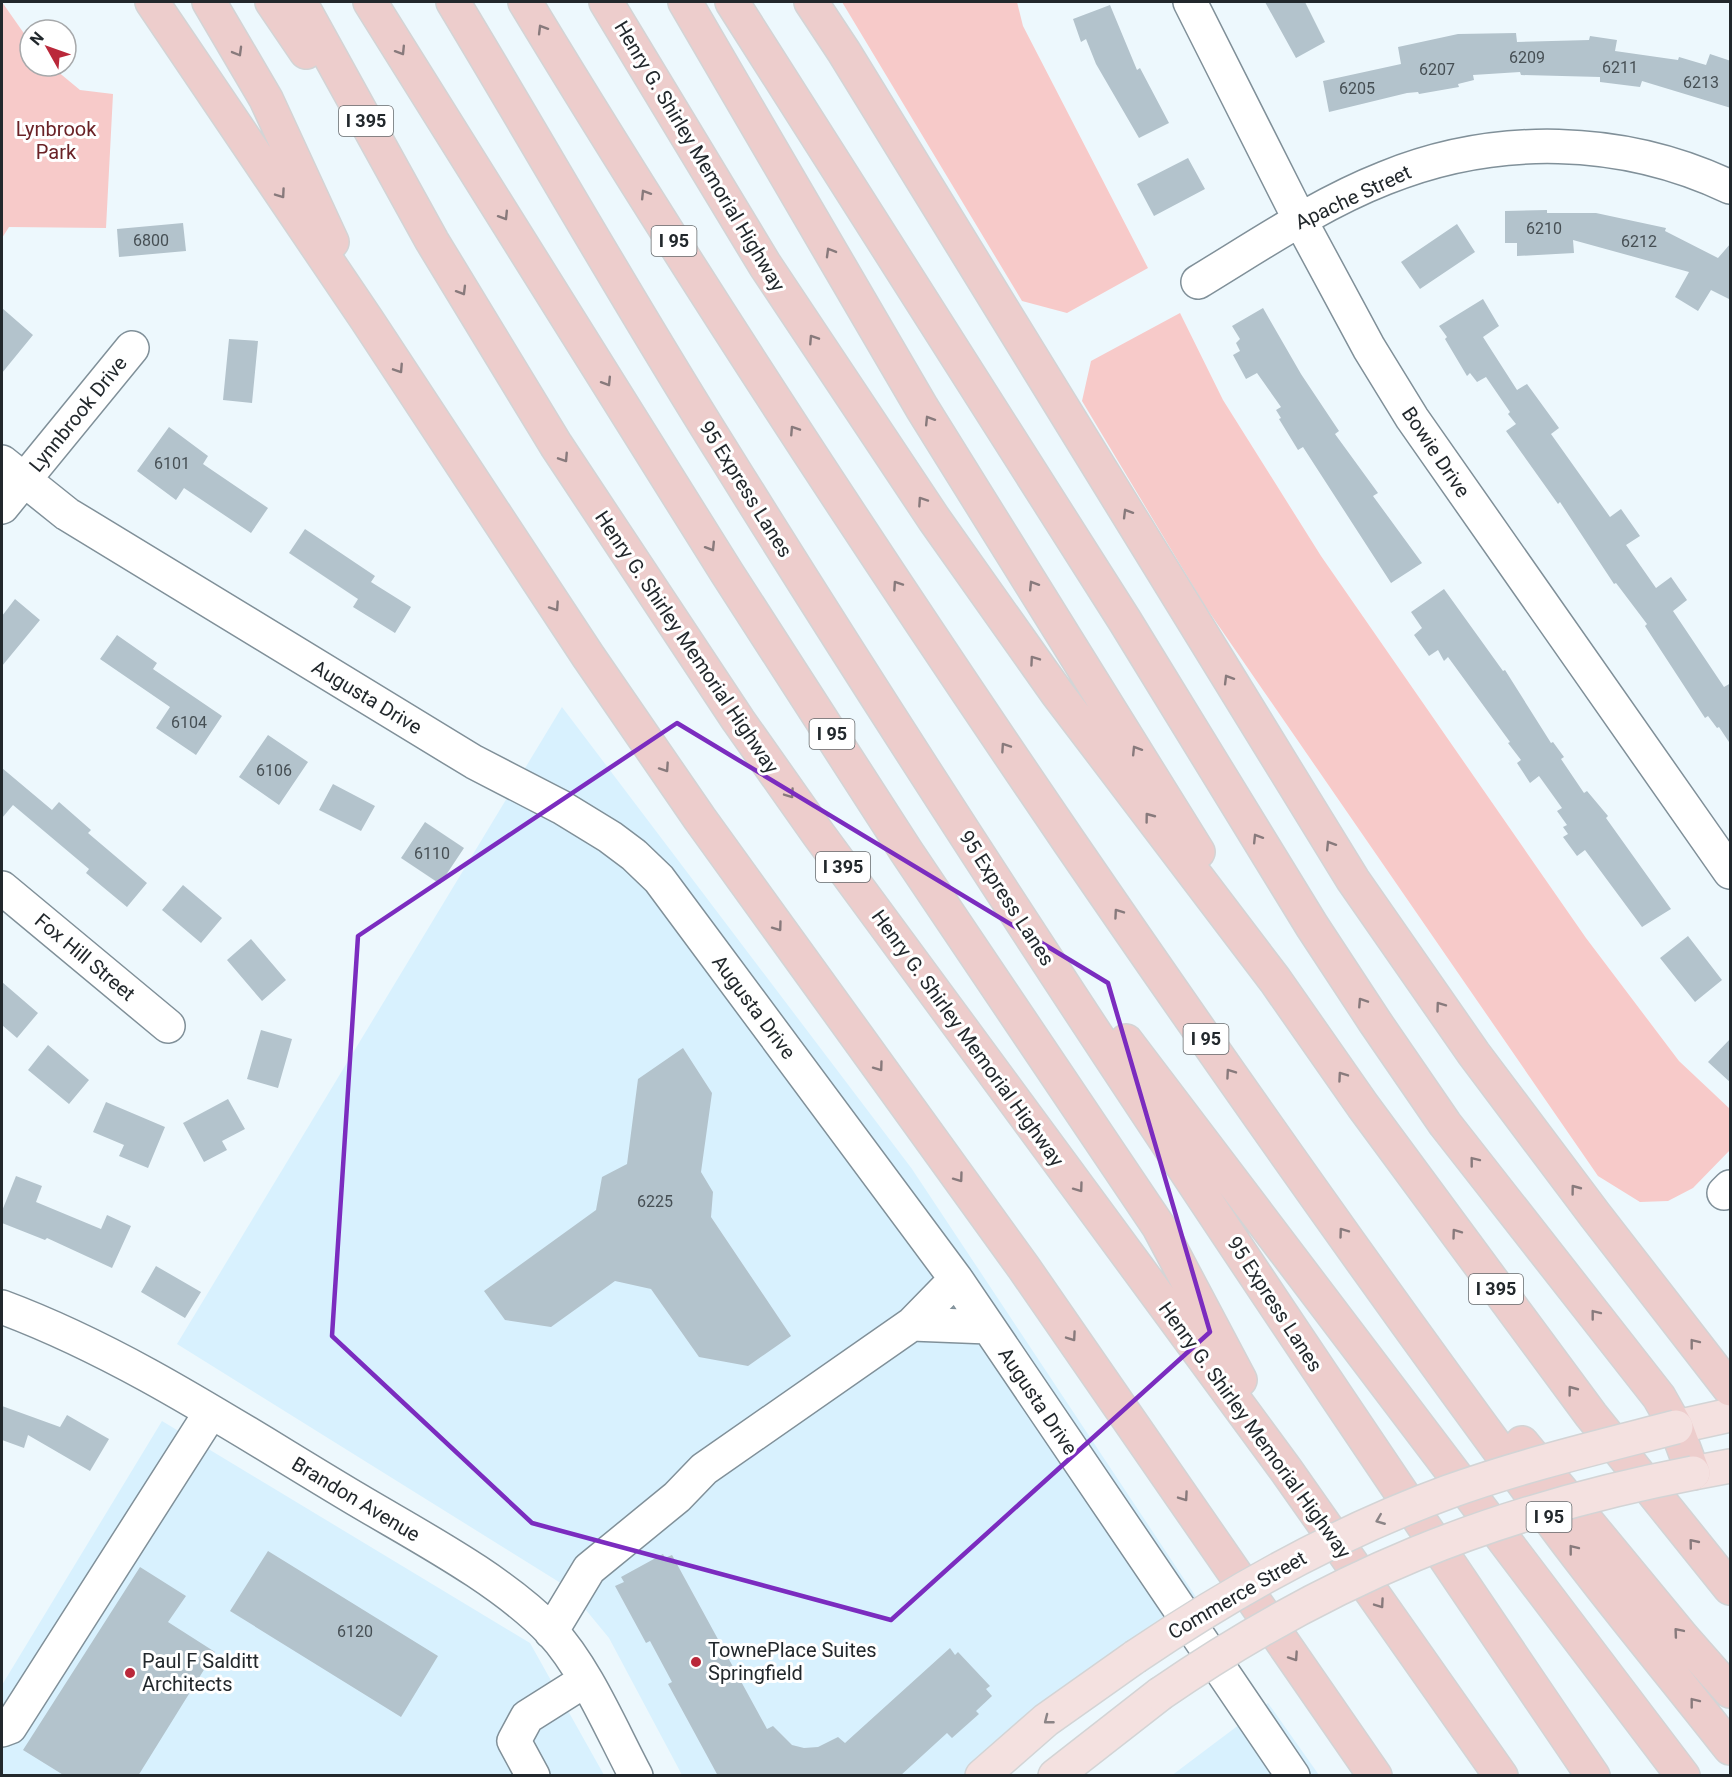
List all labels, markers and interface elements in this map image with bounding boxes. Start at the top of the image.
street label: Henry G. Shirley Memorial Highway [610,16,791,296]
north arrow [18,18,78,78]
one-way arrow [537,25,549,35]
text: N [26,28,48,49]
one-way arrow [393,45,405,55]
one-way arrow [231,46,243,56]
house number: 6209 [1509,48,1545,67]
house number: 6211 [1602,58,1638,77]
house number: 6207 [1419,60,1455,79]
house number: 6213 [1683,73,1719,92]
house number: 6205 [1339,79,1375,98]
road number: I 395 [339,106,393,136]
park label: Lynbrook Park [16,117,97,164]
street label: Apache Street [1291,160,1415,234]
one-way arrow [274,188,285,199]
one-way arrow [641,190,652,201]
one-way arrow [497,210,508,221]
house number: 6210 [1526,219,1562,238]
road number: I 95 [652,226,696,256]
house number: 6800 [133,231,169,250]
house number: 6212 [1621,232,1657,251]
one-way arrow [826,248,837,258]
one-way arrow [455,285,467,295]
one-way arrow [809,334,820,345]
street label: Lynnbrook Drive [24,351,132,477]
one-way arrow [392,363,404,373]
one-way arrow [600,376,612,386]
street label: Bowie Drive [1397,402,1475,502]
one-way arrow [925,415,936,426]
street label: 95 Express Lanes [694,416,798,562]
one-way arrow [790,426,802,436]
one-way arrow [557,451,568,462]
house number: 6101 [154,454,190,473]
one-way arrow [918,496,929,507]
street label: Henry G. Shirley Memorial Highway [590,506,784,778]
one-way arrow [1122,509,1134,519]
one-way arrow [703,541,715,551]
one-way arrow [893,581,904,592]
one-way arrow [1028,581,1040,591]
one-way arrow [548,601,560,611]
street label: Augusta Drive [308,655,426,739]
one-way arrow [1030,656,1041,667]
one-way arrow [1224,675,1236,685]
house number: 6104 [171,713,207,732]
road number: I 95 [810,719,854,749]
one-way arrow [1001,743,1012,754]
one-way arrow [1132,746,1144,756]
house number: 6106 [256,761,292,780]
one-way arrow [658,761,669,772]
one-way arrow [783,787,794,798]
one-way arrow [1146,813,1157,824]
street label: 95 Express Lanes [954,826,1060,970]
one-way arrow [1252,834,1264,844]
one-way arrow [1326,841,1338,851]
house number: 6110 [414,844,450,863]
road number: I 395 [816,852,870,882]
street label: Henry G. Shirley Memorial Highway [867,905,1070,1171]
street label: Fox Hill Street [30,908,140,1006]
one-way arrow [1114,909,1125,920]
one-way arrow [770,921,781,932]
street label: Augusta Drive [707,950,801,1064]
one-way arrow [1357,998,1369,1008]
one-way arrow [1437,1002,1448,1013]
road number: I 95 [1184,1024,1228,1054]
one-way arrow [872,1061,883,1072]
one-way arrow [1226,1069,1237,1080]
one-way arrow [1338,1071,1349,1082]
one-way arrow [1471,1157,1482,1168]
one-way arrow [952,1171,963,1182]
one-way arrow [1072,1182,1083,1193]
one-way arrow [1571,1184,1582,1195]
house number: 6225 [637,1192,673,1211]
one-way arrow [1340,1227,1351,1238]
one-way arrow [1452,1229,1463,1240]
street label: 95 Express Lanes [1222,1232,1328,1376]
road number: I 395 [1469,1274,1523,1304]
street label: Henry G. Shirley Memorial Highway [1154,1297,1357,1563]
one-way arrow [1592,1310,1603,1321]
one-way arrow [1065,1330,1076,1341]
one-way arrow [1691,1339,1702,1350]
street label: Augusta Drive [993,1343,1083,1459]
one-way arrow [1568,1386,1579,1397]
street label: Brandon Avenue [288,1451,424,1547]
one-way arrow [1177,1490,1188,1501]
road number: I 95 [1526,1502,1572,1532]
one-way arrow [1376,1513,1387,1525]
one-way arrow [1689,1539,1700,1550]
one-way arrow [1570,1545,1581,1556]
street label: Commerce Street [1164,1546,1310,1644]
one-way arrow [1373,1597,1384,1608]
house number: 6120 [337,1622,373,1641]
one-way arrow [1674,1628,1685,1639]
place label: TownePlace Suites Springfield [708,1638,877,1685]
place label: Paul F Salditt Architects [142,1649,259,1696]
one-way arrow [1287,1651,1298,1662]
marker: TownePlace Suites Springfield [689,1655,703,1669]
marker: Paul F Salditt Architects [123,1666,137,1680]
one-way arrow [1691,1698,1702,1709]
one-way arrow [1043,1712,1054,1723]

